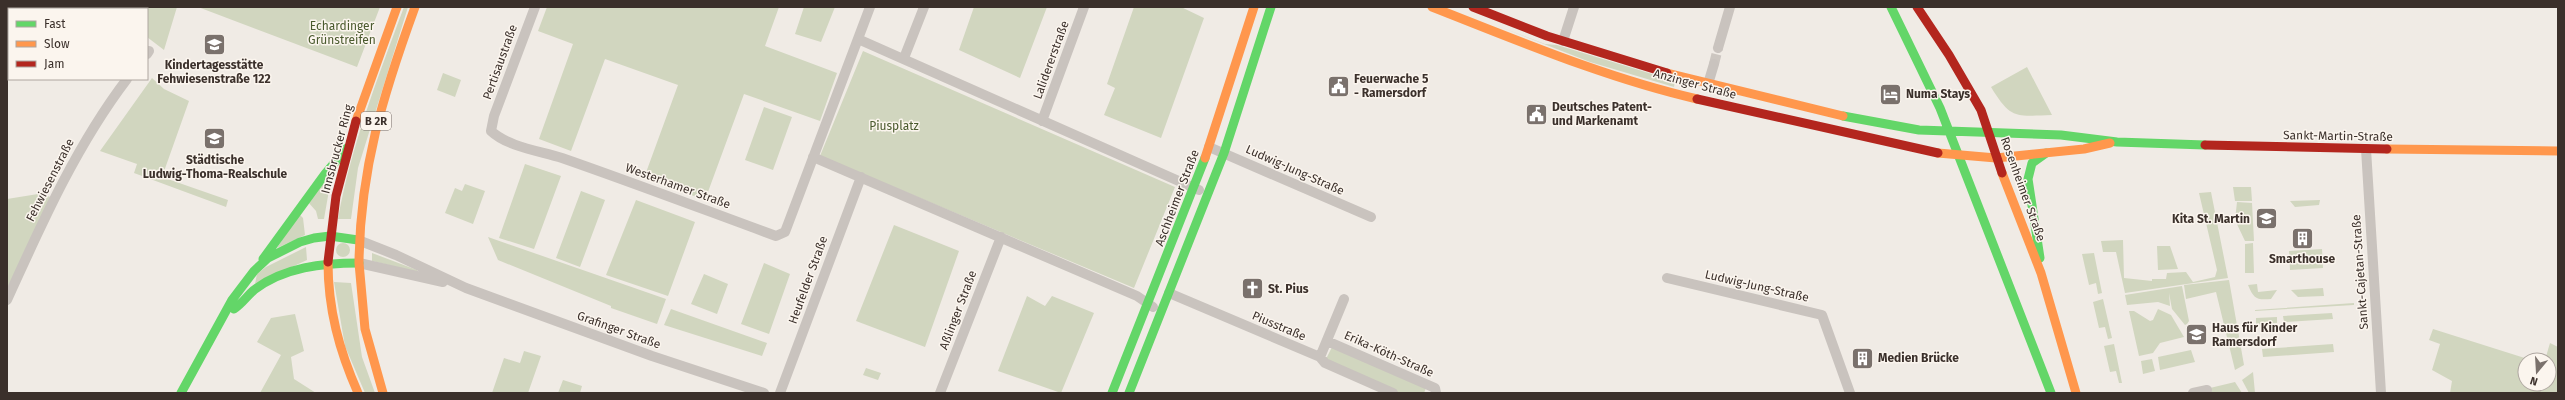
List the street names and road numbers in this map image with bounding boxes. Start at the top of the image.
street label: Lalidererstraße [1030,19,1072,101]
street label: Pertisaustraße [480,23,520,101]
street label: Anzinger Straße [1652,66,1738,102]
street label: Innsbrucker Ring [318,102,356,195]
road number: B 2R [361,112,391,130]
street label: Sankt-Martin-Straße [2283,128,2393,144]
street label: Rosenheimer Straße [1998,135,2048,243]
street label: Fehwiesenstraße [23,136,77,224]
street label: Ludwig-Jung-Straße [1244,142,1346,198]
street label: Aschheimer Straße [1152,148,1202,248]
street label: Westerhamer Straße [624,160,732,212]
street label: Sankt-Cajetan-Straße [2349,214,2371,330]
street label: Heufelder Straße [786,234,830,326]
street label: Ludwig-Jung-Straße [1704,267,1810,305]
street label: Aßlinger Straße [936,268,980,352]
street label: Grafinger Straße [575,308,663,352]
street label: Piusstraße [1250,308,1308,344]
street label: Erika-Köth-Straße [1342,328,1436,380]

